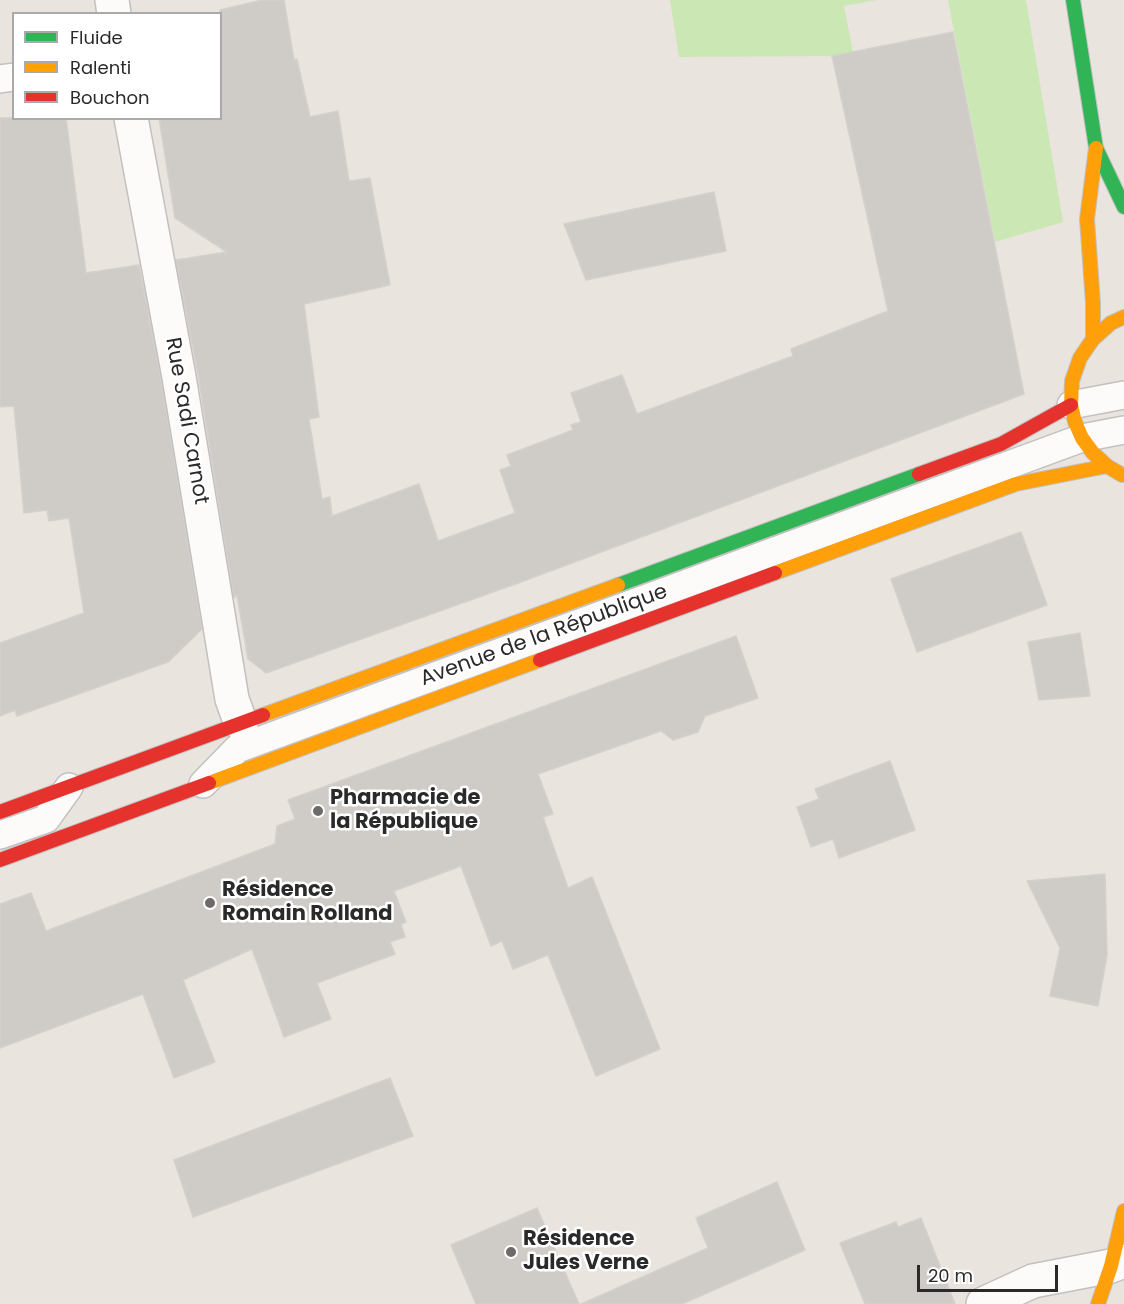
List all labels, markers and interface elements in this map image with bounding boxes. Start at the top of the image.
legend [12,12,222,120]
text: Fluide [70,25,123,50]
text: Ralenti [70,55,131,80]
text: Bouchon [70,85,150,110]
street label: Rue Sadi Carnot [159,336,213,506]
street label: Avenue de la République [417,580,671,692]
place label: Pharmacie de la République [330,786,480,836]
marker: Pharmacie de la République [311,804,325,818]
place label: Résidence Romain Rolland [222,878,392,928]
marker: Résidence Romain Rolland [203,896,217,910]
place label: Résidence Jules Verne [523,1227,649,1277]
marker: Résidence Jules Verne [504,1245,518,1259]
scale bar [920,1253,1061,1291]
text: 20 m [928,1263,973,1288]

